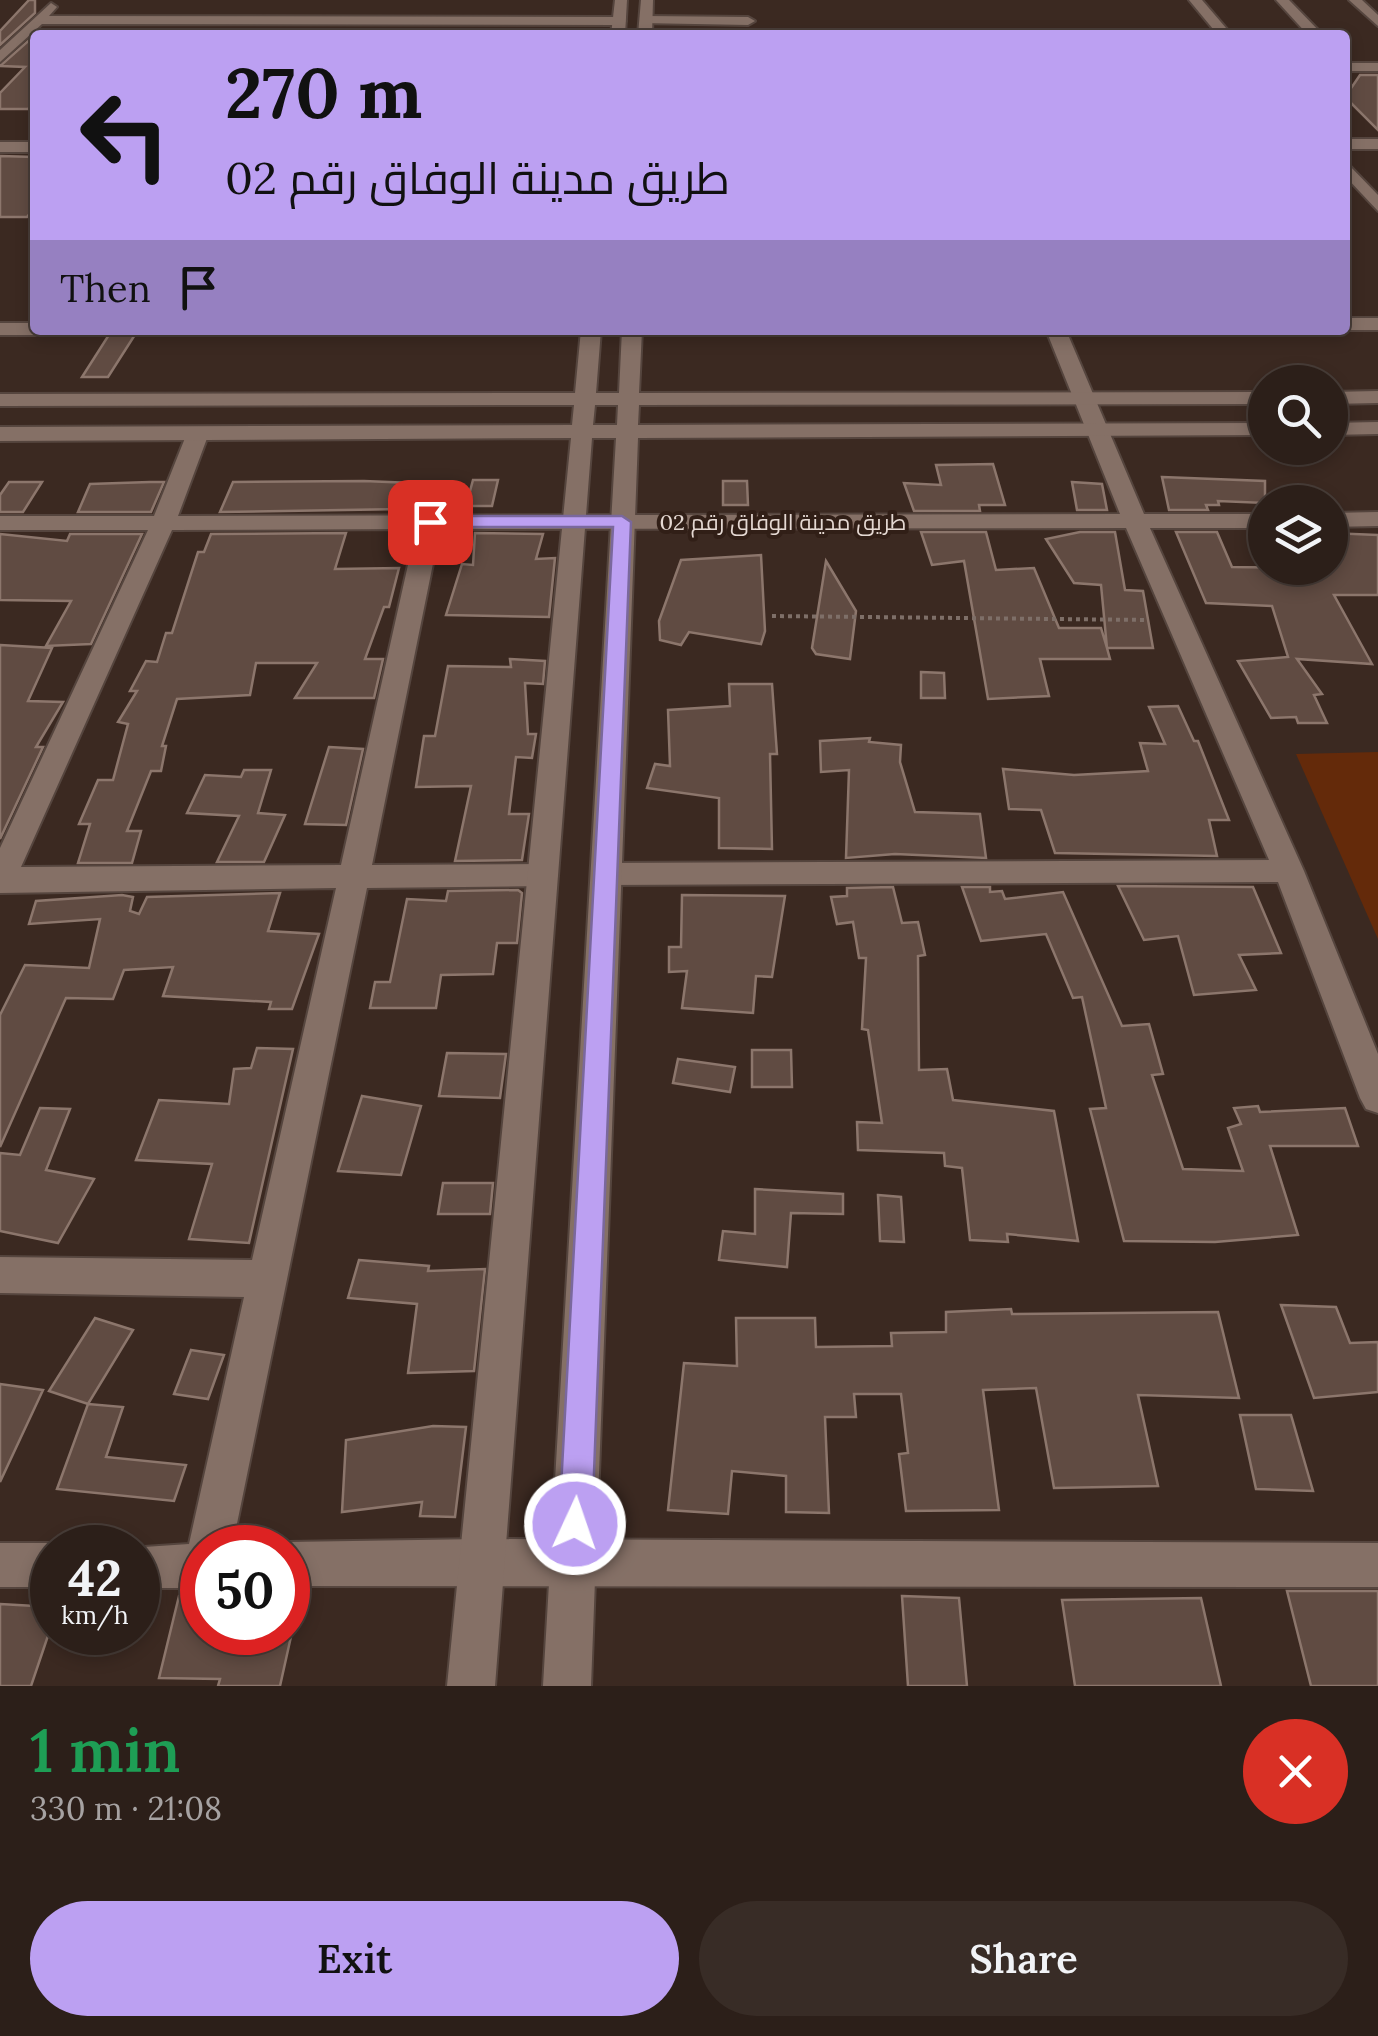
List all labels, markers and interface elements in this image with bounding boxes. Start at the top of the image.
text: 270 m [225,48,422,137]
icon: left [60,70,190,200]
text: طريق مدينة الوفاق رقم 02 [225,149,730,206]
icon: arrive [171,260,226,315]
text: Then [60,264,151,312]
map controls [1248,365,1348,585]
button: search [1248,365,1348,465]
pin [388,480,473,565]
button: layers [1248,485,1348,585]
icon: arrive [403,495,458,550]
street label: طريق مدينة الوفاق رقم 02 [660,508,906,538]
position arrow [523,1472,627,1576]
speed limit sign: 50 [180,1525,310,1655]
text: 42 [68,1546,122,1610]
text: km/h [61,1599,129,1631]
text: 1 min [30,1712,180,1788]
button: close [1243,1719,1348,1824]
text: 330 m · 21:08 [30,1788,222,1829]
button: Exit [30,1901,679,2016]
button: Share [699,1901,1348,2016]

